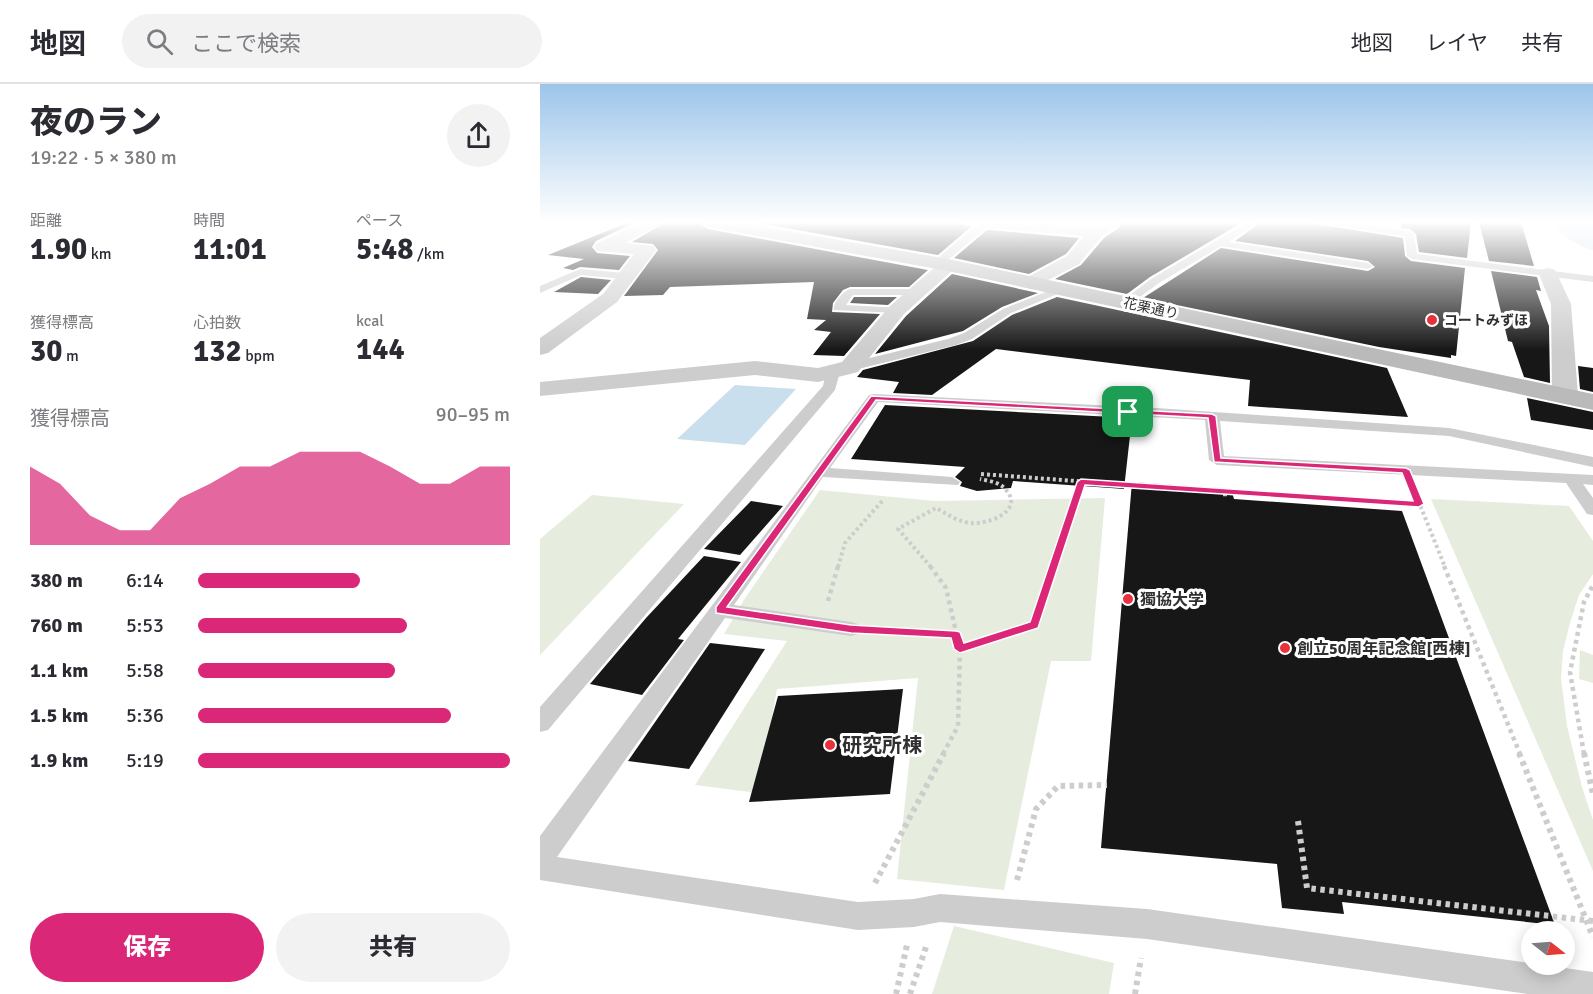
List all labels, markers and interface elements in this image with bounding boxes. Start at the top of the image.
search box [122,14,542,68]
icon: search [143,25,176,58]
text: 地図 [30,27,86,61]
text: ここで検索 [191,30,301,57]
text: 地図 [1351,30,1393,56]
text: レイヤ [1426,30,1488,56]
text: 共有 [1521,30,1563,56]
text: 夜のラン [30,102,162,143]
button: share [447,104,510,167]
text: 19:22 · 5 × 380 m [30,145,177,170]
text: 距離 [30,211,62,231]
text: 時間 [193,211,225,231]
text: ペース [356,211,403,231]
text: 1.90 [30,231,87,268]
text: 11:01 [193,231,267,268]
text: 5:48 [356,231,413,268]
text: km [87,244,112,264]
text: /km [413,244,445,264]
street label: 花栗通り [1122,294,1180,323]
text: kcal [356,311,384,331]
place label: コートみずほ [1444,312,1528,329]
text: 獲得標高 [30,313,94,333]
text: 心拍数 [193,313,241,333]
marker: コートみずほ [1425,313,1439,327]
text: 144 [356,331,405,368]
text: 30 [30,333,62,370]
text: 132 [193,333,242,370]
text: m [62,346,79,366]
text: bpm [242,346,275,366]
pin [1102,386,1153,437]
icon: arrive [1111,395,1144,428]
text: 90–95 m [436,402,510,427]
text: 獲得標高 [30,406,110,431]
text: 380 m [30,568,83,593]
text: 6:14 [126,568,164,593]
place label: 獨協大学 [1140,590,1204,610]
marker: 獨協大学 [1121,592,1135,606]
text: 760 m [30,613,83,638]
text: 5:53 [126,613,164,638]
place label: 創立50周年記念館[西棟] [1297,639,1471,659]
marker: 創立50周年記念館[西棟] [1278,641,1292,655]
text: 1.1 km [30,658,88,683]
text: 5:58 [126,658,164,683]
text: 1.5 km [30,703,88,728]
text: 5:36 [126,703,164,728]
place label: 研究所棟 [842,733,922,758]
marker: 研究所棟 [823,738,837,752]
text: 1.9 km [30,748,88,773]
text: 5:19 [126,748,164,773]
button: 保存 [30,913,264,982]
button: 共有 [276,913,510,982]
north arrow [1521,921,1575,975]
map controls [1521,921,1575,975]

